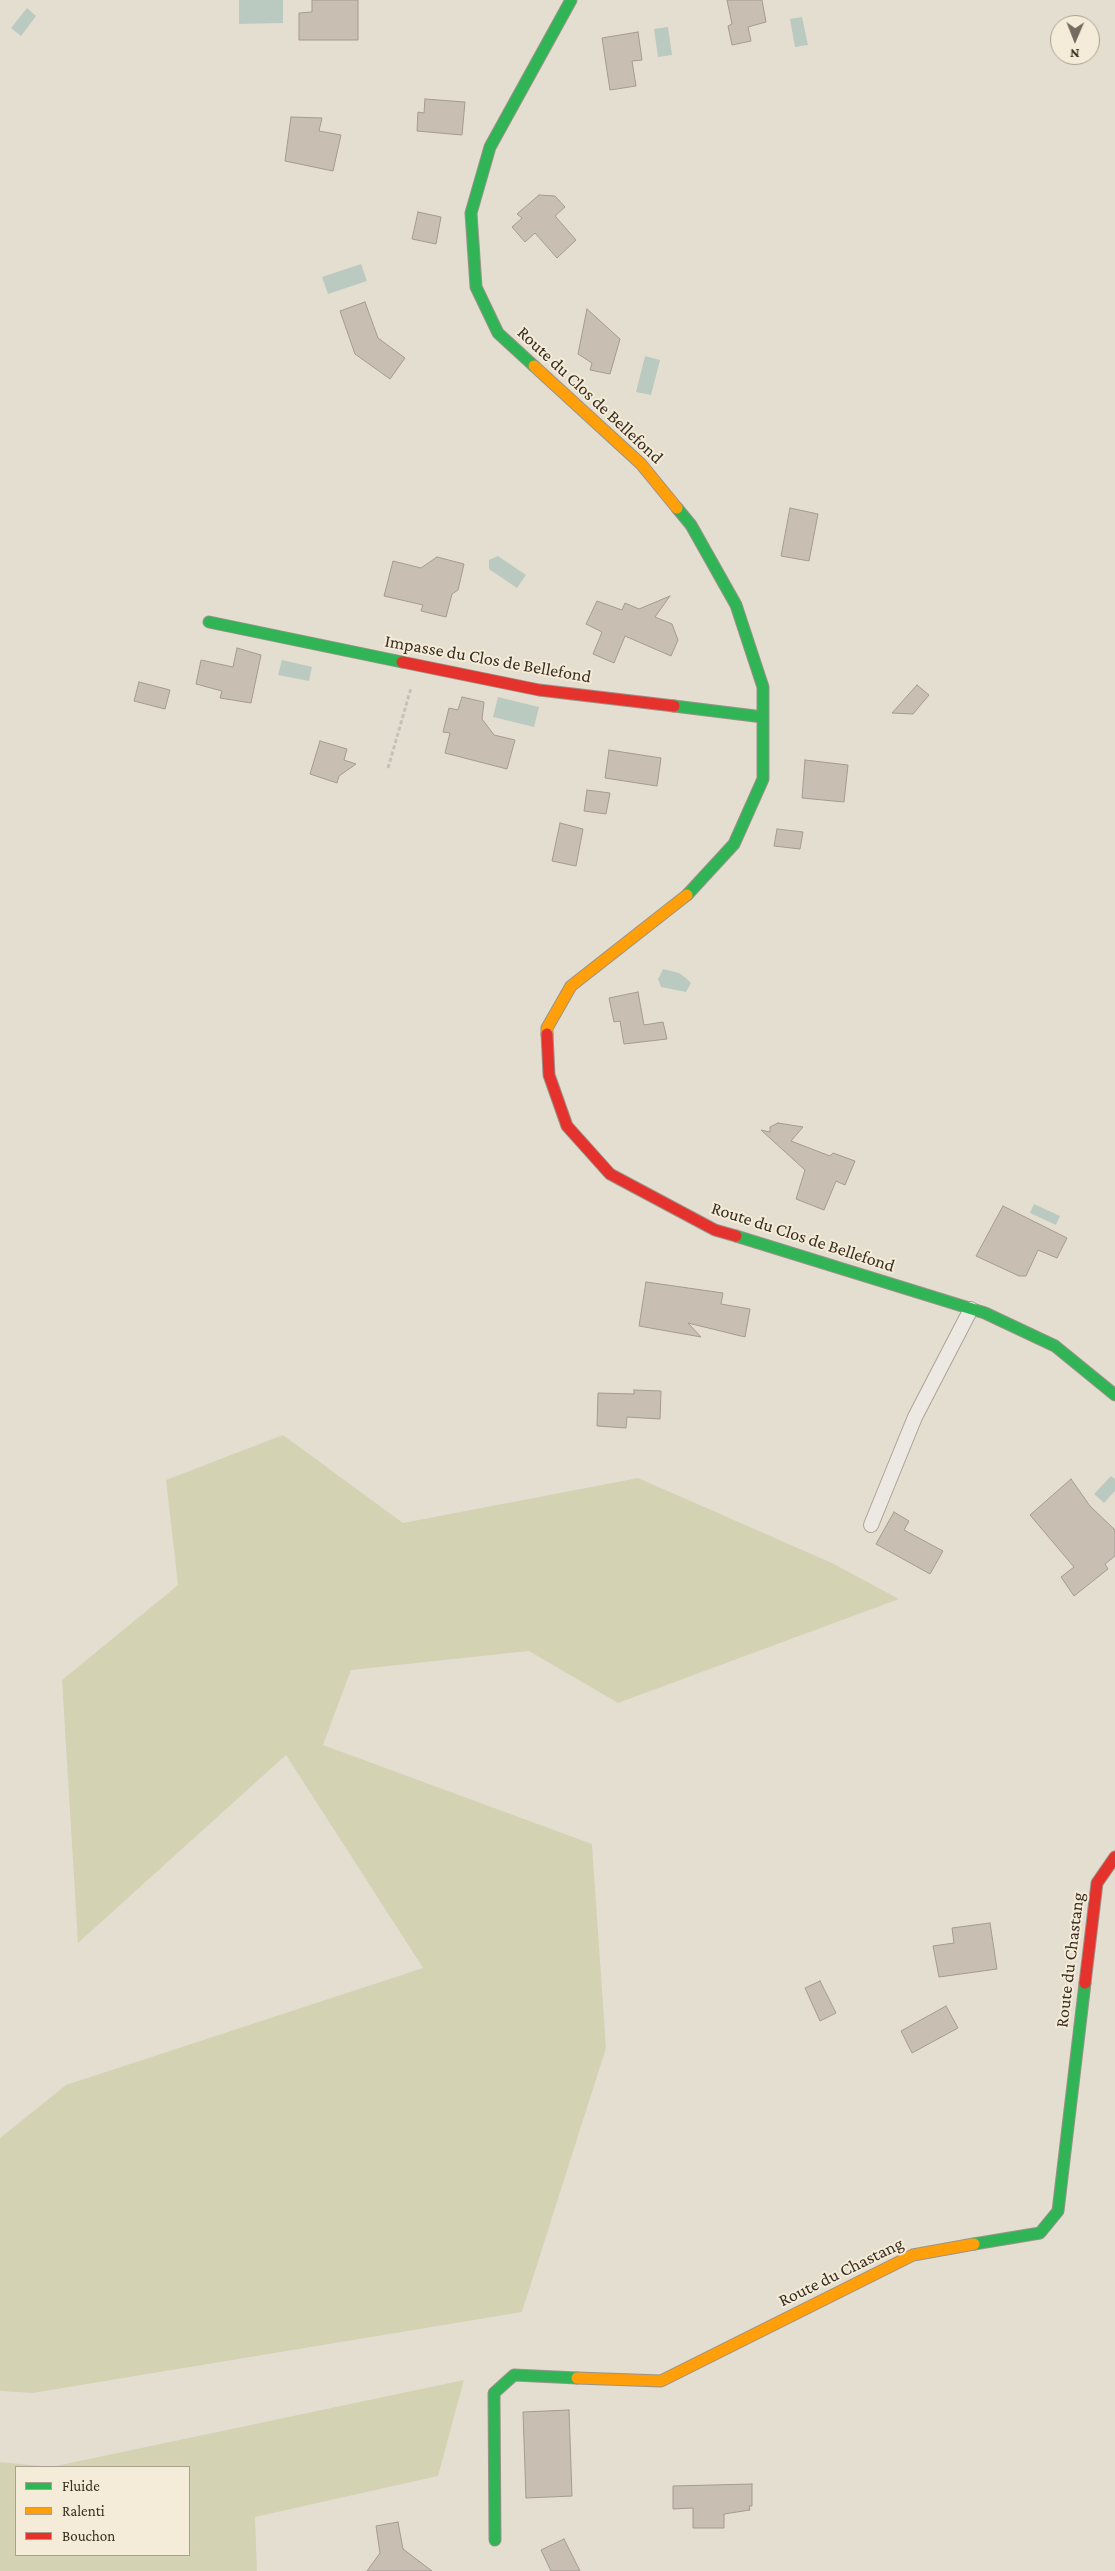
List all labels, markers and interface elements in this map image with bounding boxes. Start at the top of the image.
north arrow [1050,15,1100,65]
text: N [1070,46,1080,62]
street label: Route du Clos de Bellefond [513,322,667,468]
street label: Impasse du Clos de Bellefond [383,630,593,688]
street label: Route du Clos de Bellefond [709,1197,897,1277]
street label: Route du Chastang [1051,1891,1089,2029]
street label: Route du Chastang [775,2232,907,2312]
legend [15,2466,190,2556]
text: Fluide [62,2478,100,2494]
text: Ralenti [62,2503,105,2519]
text: Bouchon [62,2528,115,2544]

